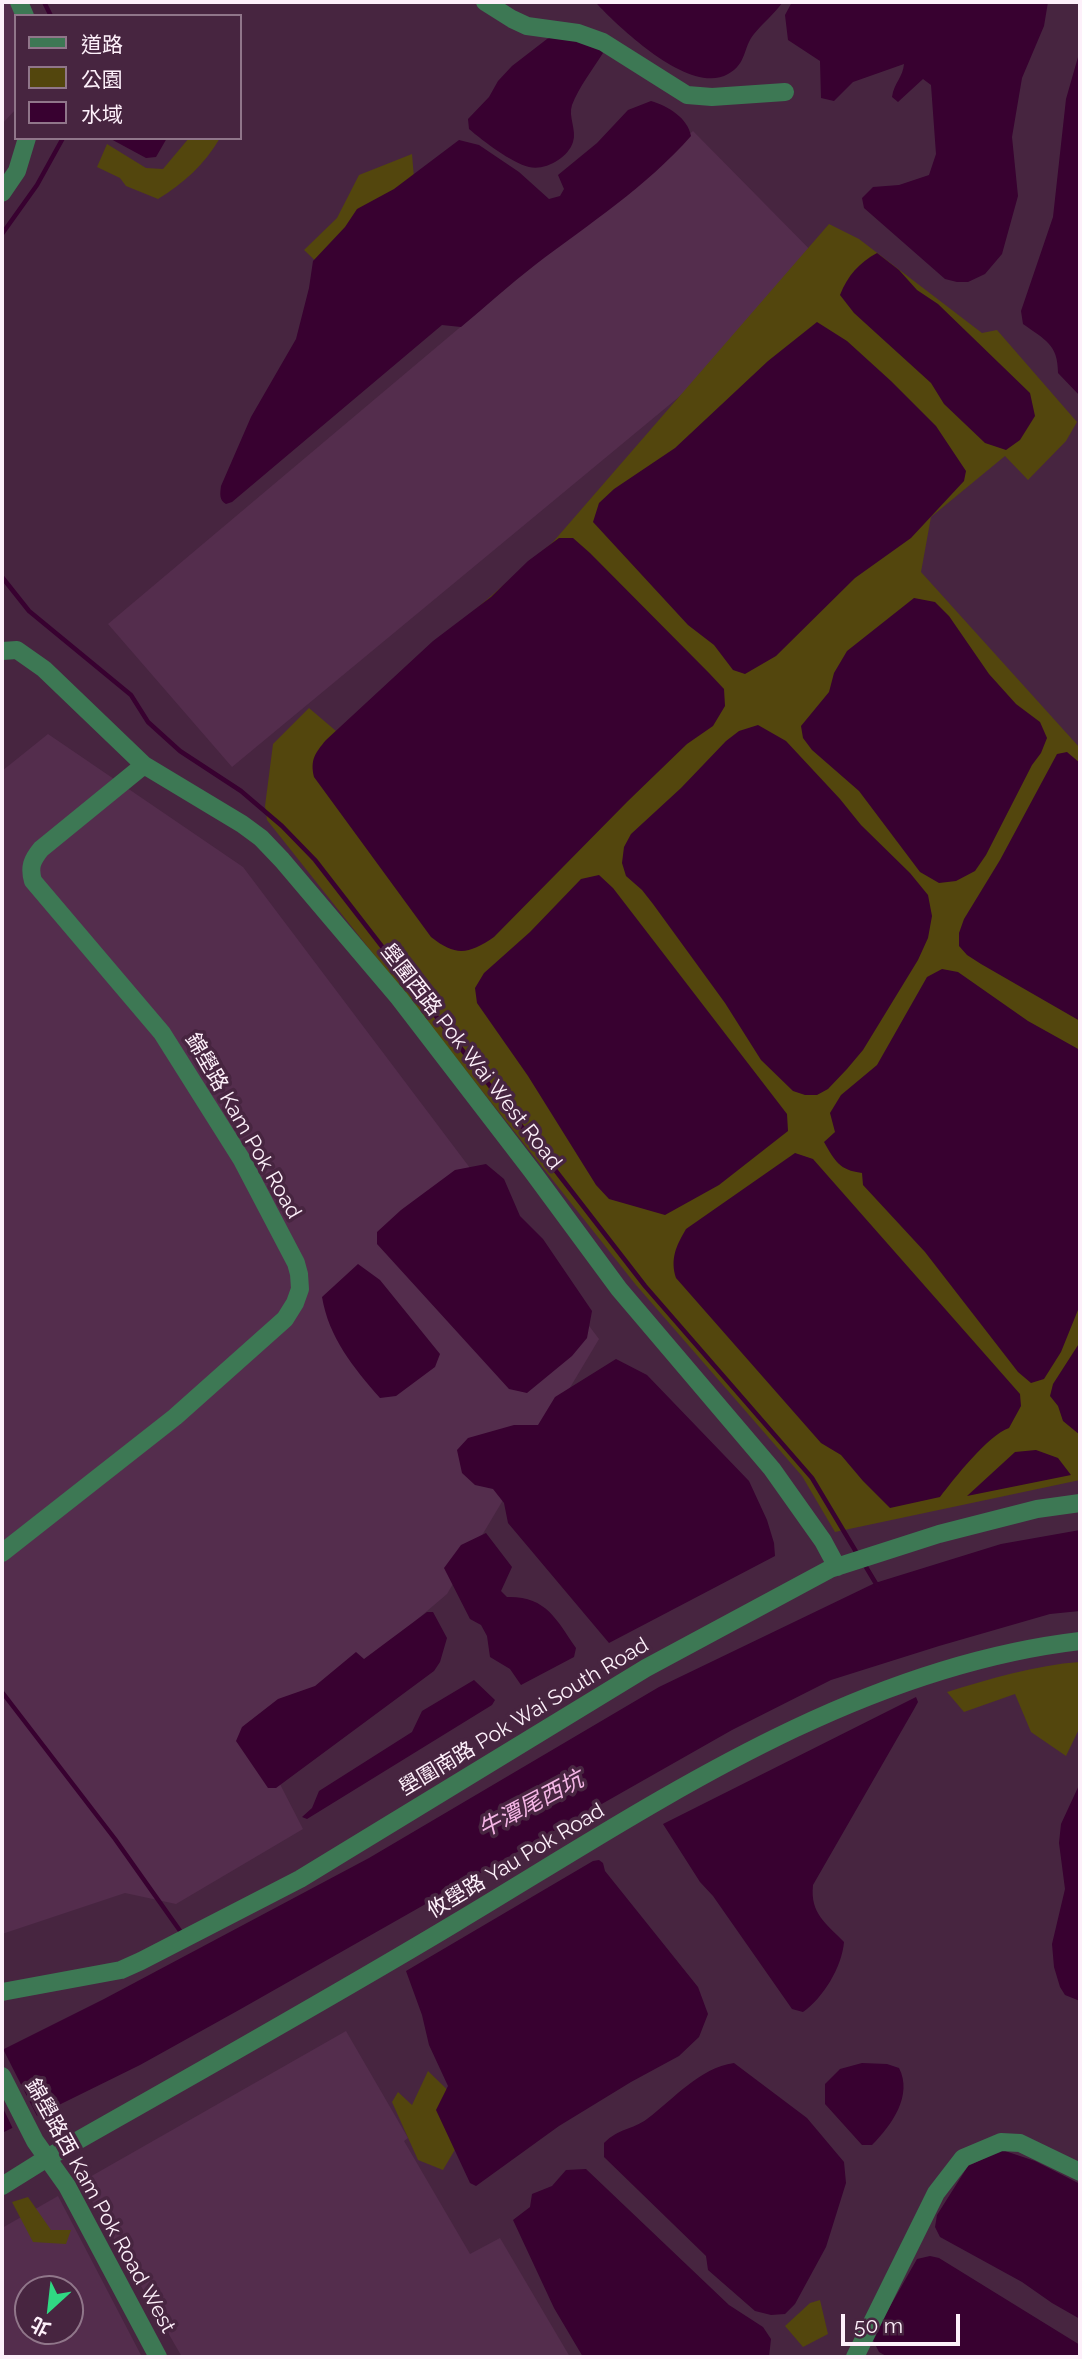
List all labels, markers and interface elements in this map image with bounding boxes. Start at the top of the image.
legend [14,14,242,140]
text: 道路 [81,32,123,57]
text: 公園 [81,67,123,92]
text: 水域 [81,102,123,127]
street label: 壆圍西路 Pok Wai West Road [375,939,567,1175]
street label: 錦壆路 Kam Pok Road [180,1029,306,1223]
street label: 壆圍南路 Pok Wai South Road [395,1633,653,1801]
water label: 牛潭尾西坑 [474,1766,588,1844]
street label: 攸壆路 Yau Pok Road [423,1798,609,1924]
street label: 錦壆路西 Kam Pok Road West [20,2075,180,2337]
north arrow [14,2275,84,2345]
scale bar [844,2300,963,2344]
text: 北 [27,2313,54,2341]
text: 50 m [854,2313,903,2338]

